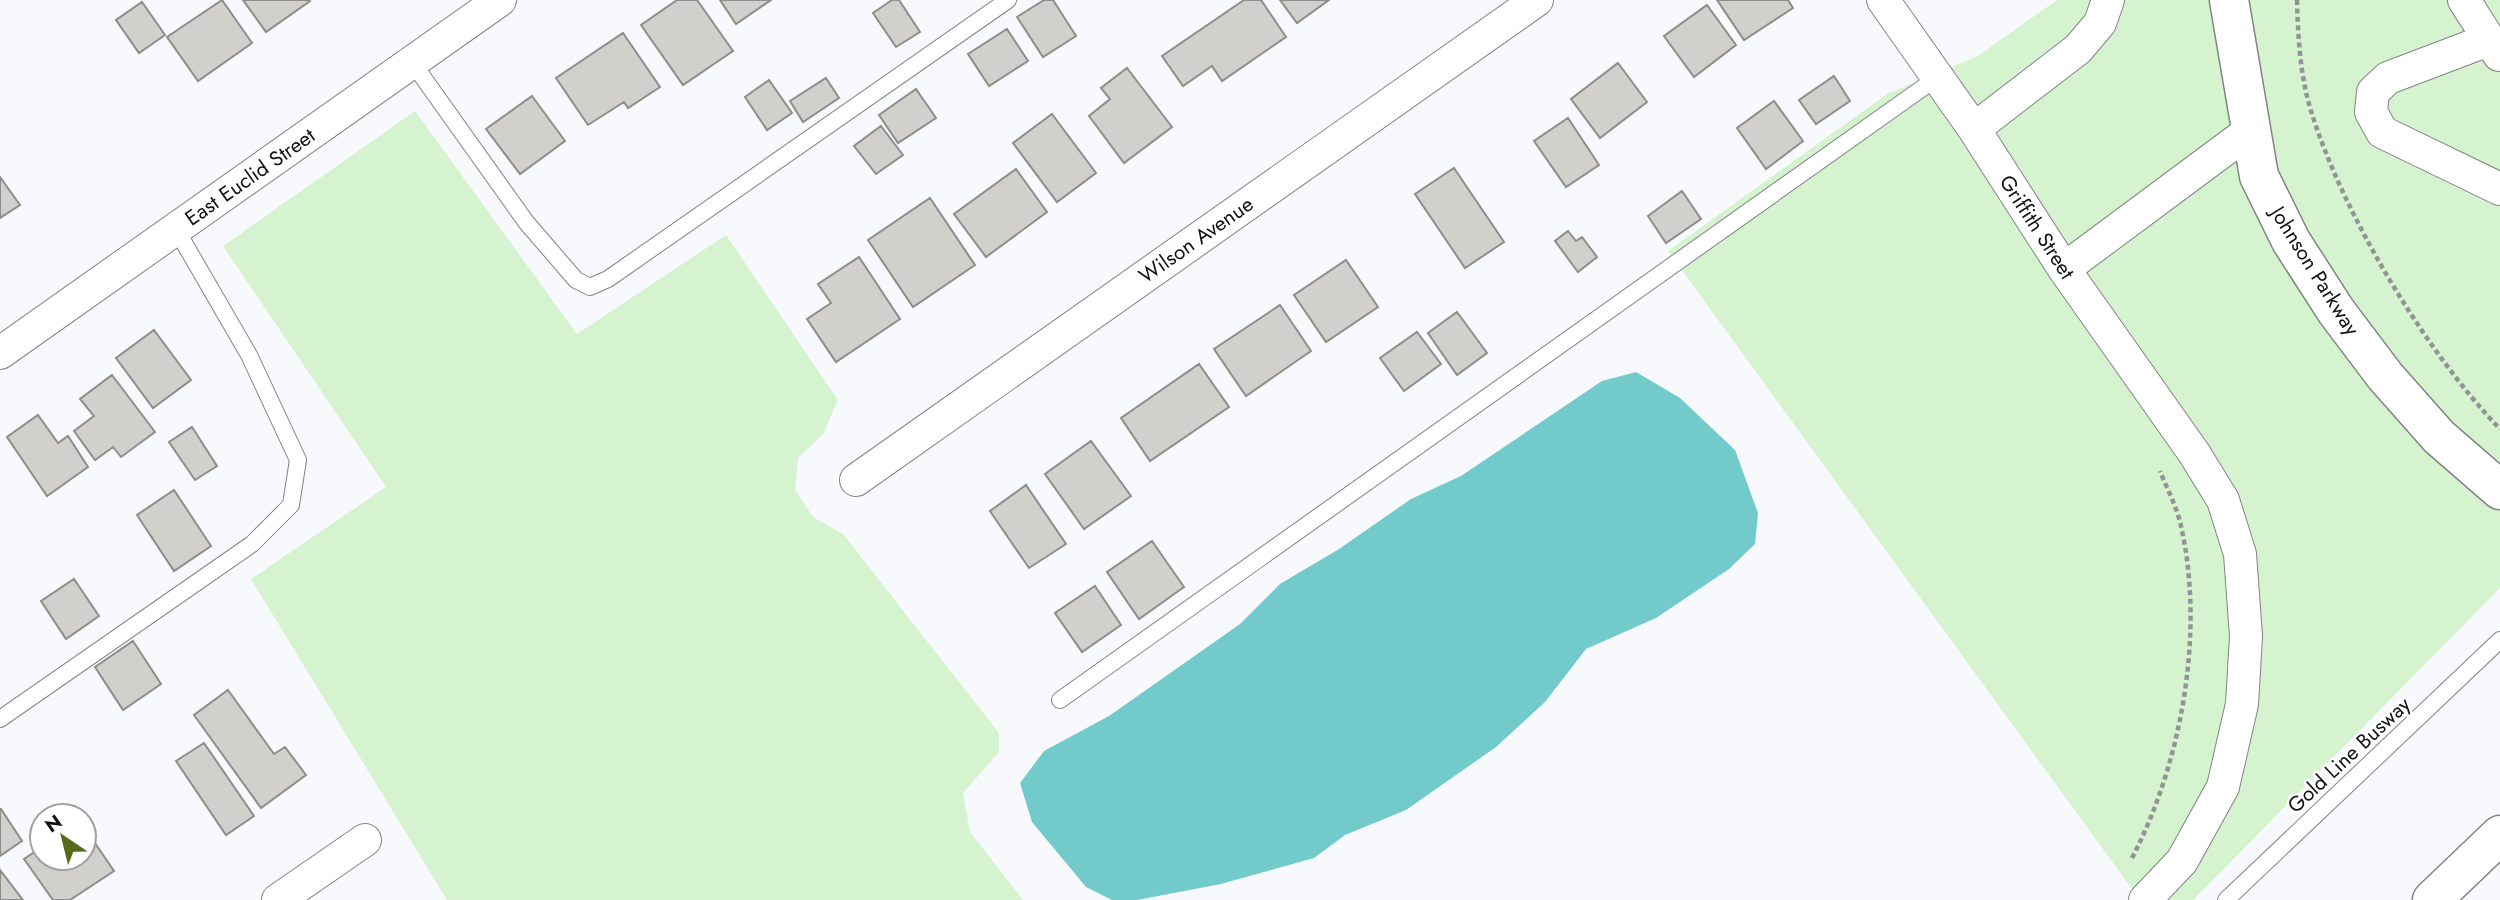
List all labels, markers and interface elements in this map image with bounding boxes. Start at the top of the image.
street label: East Euclid Street [179,121,321,233]
street label: Griffith Street [1992,169,2082,285]
street label: Wilson Avenue [1133,189,1260,291]
street label: Johnson Parkway [2262,198,2367,342]
street label: Gold Line Busway [2281,689,2418,820]
north arrow [28,802,98,872]
text: N [40,808,67,839]

